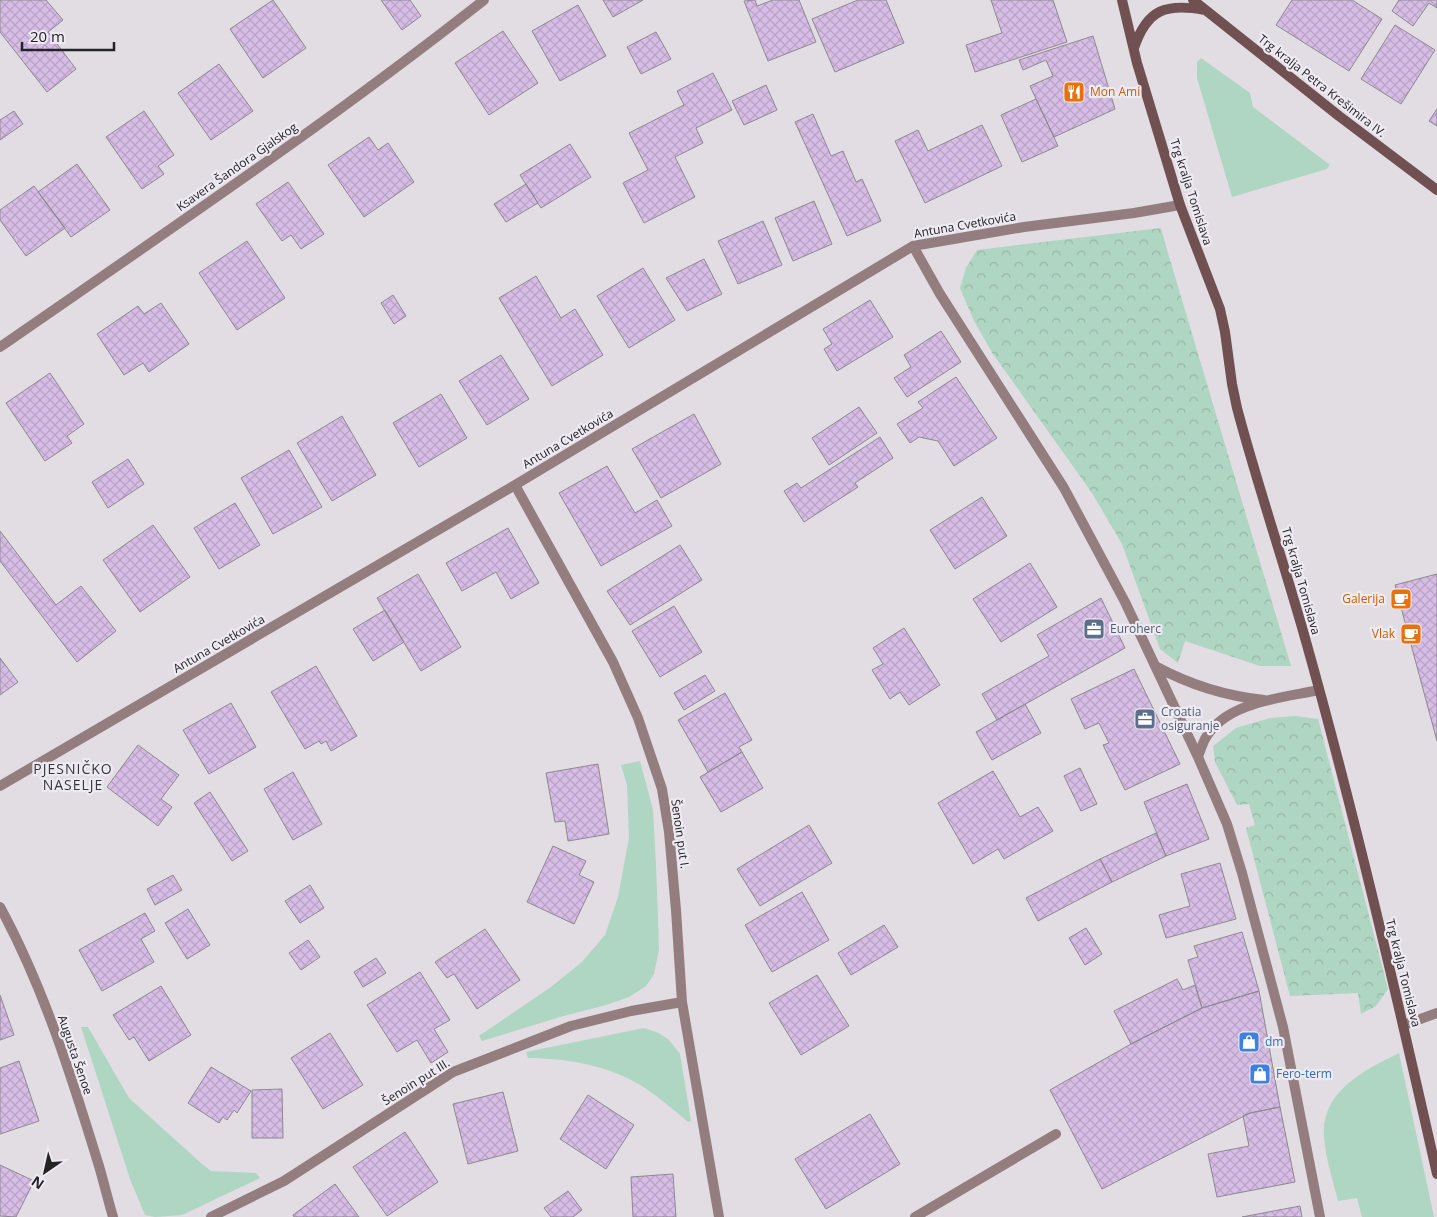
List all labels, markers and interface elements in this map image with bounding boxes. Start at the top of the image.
scale bar [22,20,115,52]
text: 20 m [30,26,65,46]
street label: Trg kralja Petra Krešimira IV. [1255,30,1390,141]
restaurant icon: Mon Ami [1062,80,1086,104]
place label: Mon Ami [1090,83,1140,100]
street label: Ksavera Šandora Gjalskog [173,118,301,215]
street label: Trg kralja Tomislava [1166,136,1217,247]
street label: Antuna Cvetkovića [913,207,1017,242]
street label: Antuna Cvetkovića [519,405,616,472]
street label: Trg kralja Tomislava [1278,525,1325,637]
cafe icon: Galerija [1389,587,1413,611]
place label: Galerija [1342,590,1385,607]
street label: Antuna Cvetkovića [170,610,268,677]
office icon: Euroherc [1082,617,1106,641]
place label: Euroherc [1110,620,1161,637]
cafe icon: Vlak [1399,622,1423,646]
place label: Vlak [1372,625,1396,642]
place label: Croatia osiguranje [1161,703,1220,734]
office icon: Croatia osiguranje [1133,707,1157,731]
district label: PJESNIČKO NASELJE [33,759,113,794]
street label: Šenoin put I. [667,798,694,870]
street label: Trg kralja Tomislava [1382,917,1425,1029]
street label: Augusta Šenoe [54,1013,97,1097]
shop icon: dm [1237,1030,1261,1054]
place label: dm [1265,1033,1283,1050]
street label: Šenoin put III. [379,1054,453,1109]
shop icon: Fero-term [1248,1062,1272,1086]
place label: Fero-term [1276,1065,1332,1082]
north arrow [20,1147,70,1197]
text: N [27,1172,47,1194]

